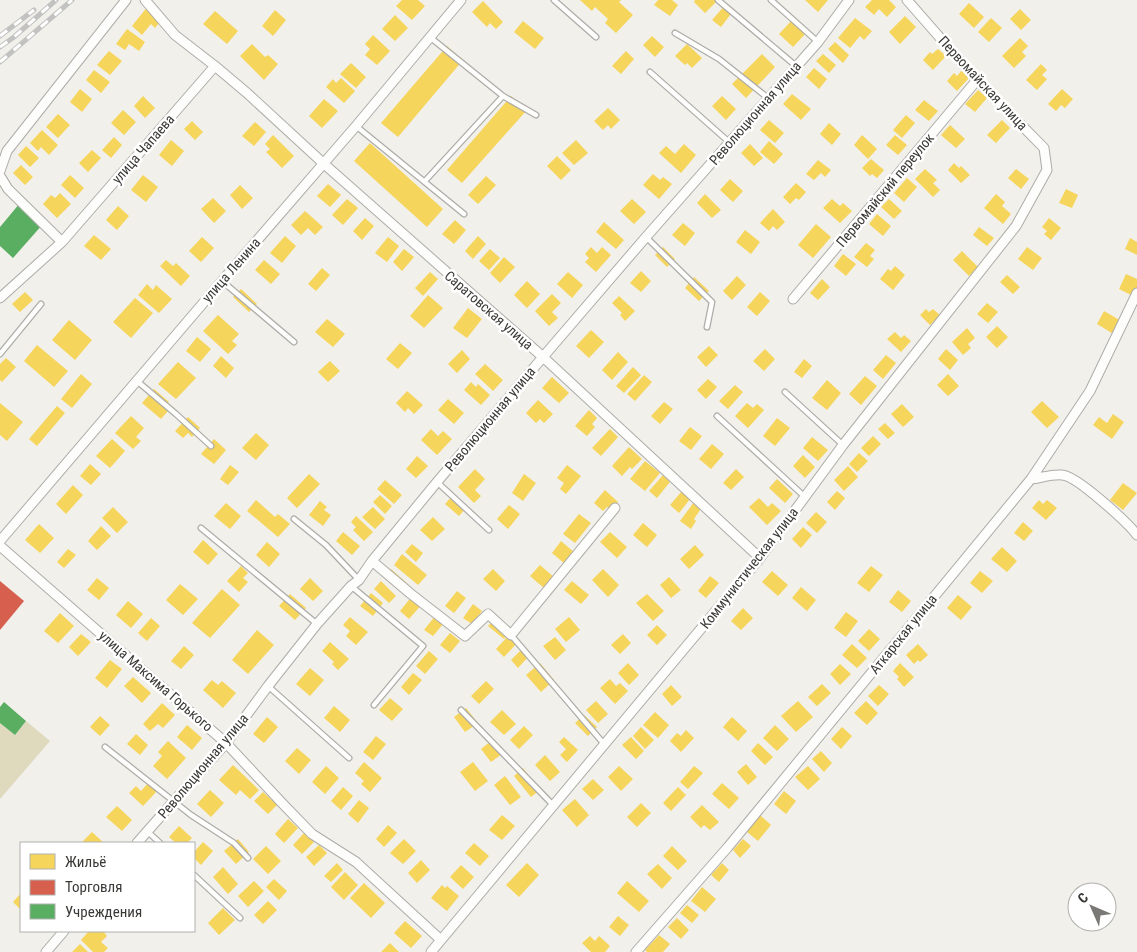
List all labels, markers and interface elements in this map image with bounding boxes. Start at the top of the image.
street label: Первомайская улица [935,33,1031,133]
street label: Революционная улица [706,58,804,168]
street label: улица Чапаева [109,111,177,187]
street label: Первомайский переулок [833,130,937,250]
street label: улица Ленина [199,234,263,306]
street label: Саратовская улица [442,267,536,353]
street label: Революционная улица [442,363,538,475]
street label: Коммунистическая улица [697,504,801,632]
street label: Аткарская улица [866,591,940,677]
street label: улица Максима Горького [96,627,216,735]
street label: Революционная улица [155,710,251,822]
legend [20,842,195,932]
text: Жильё [65,853,106,871]
text: Торговля [65,878,122,896]
north arrow [1067,882,1117,932]
text: С [1074,889,1091,906]
text: Учреждения [65,903,142,921]

